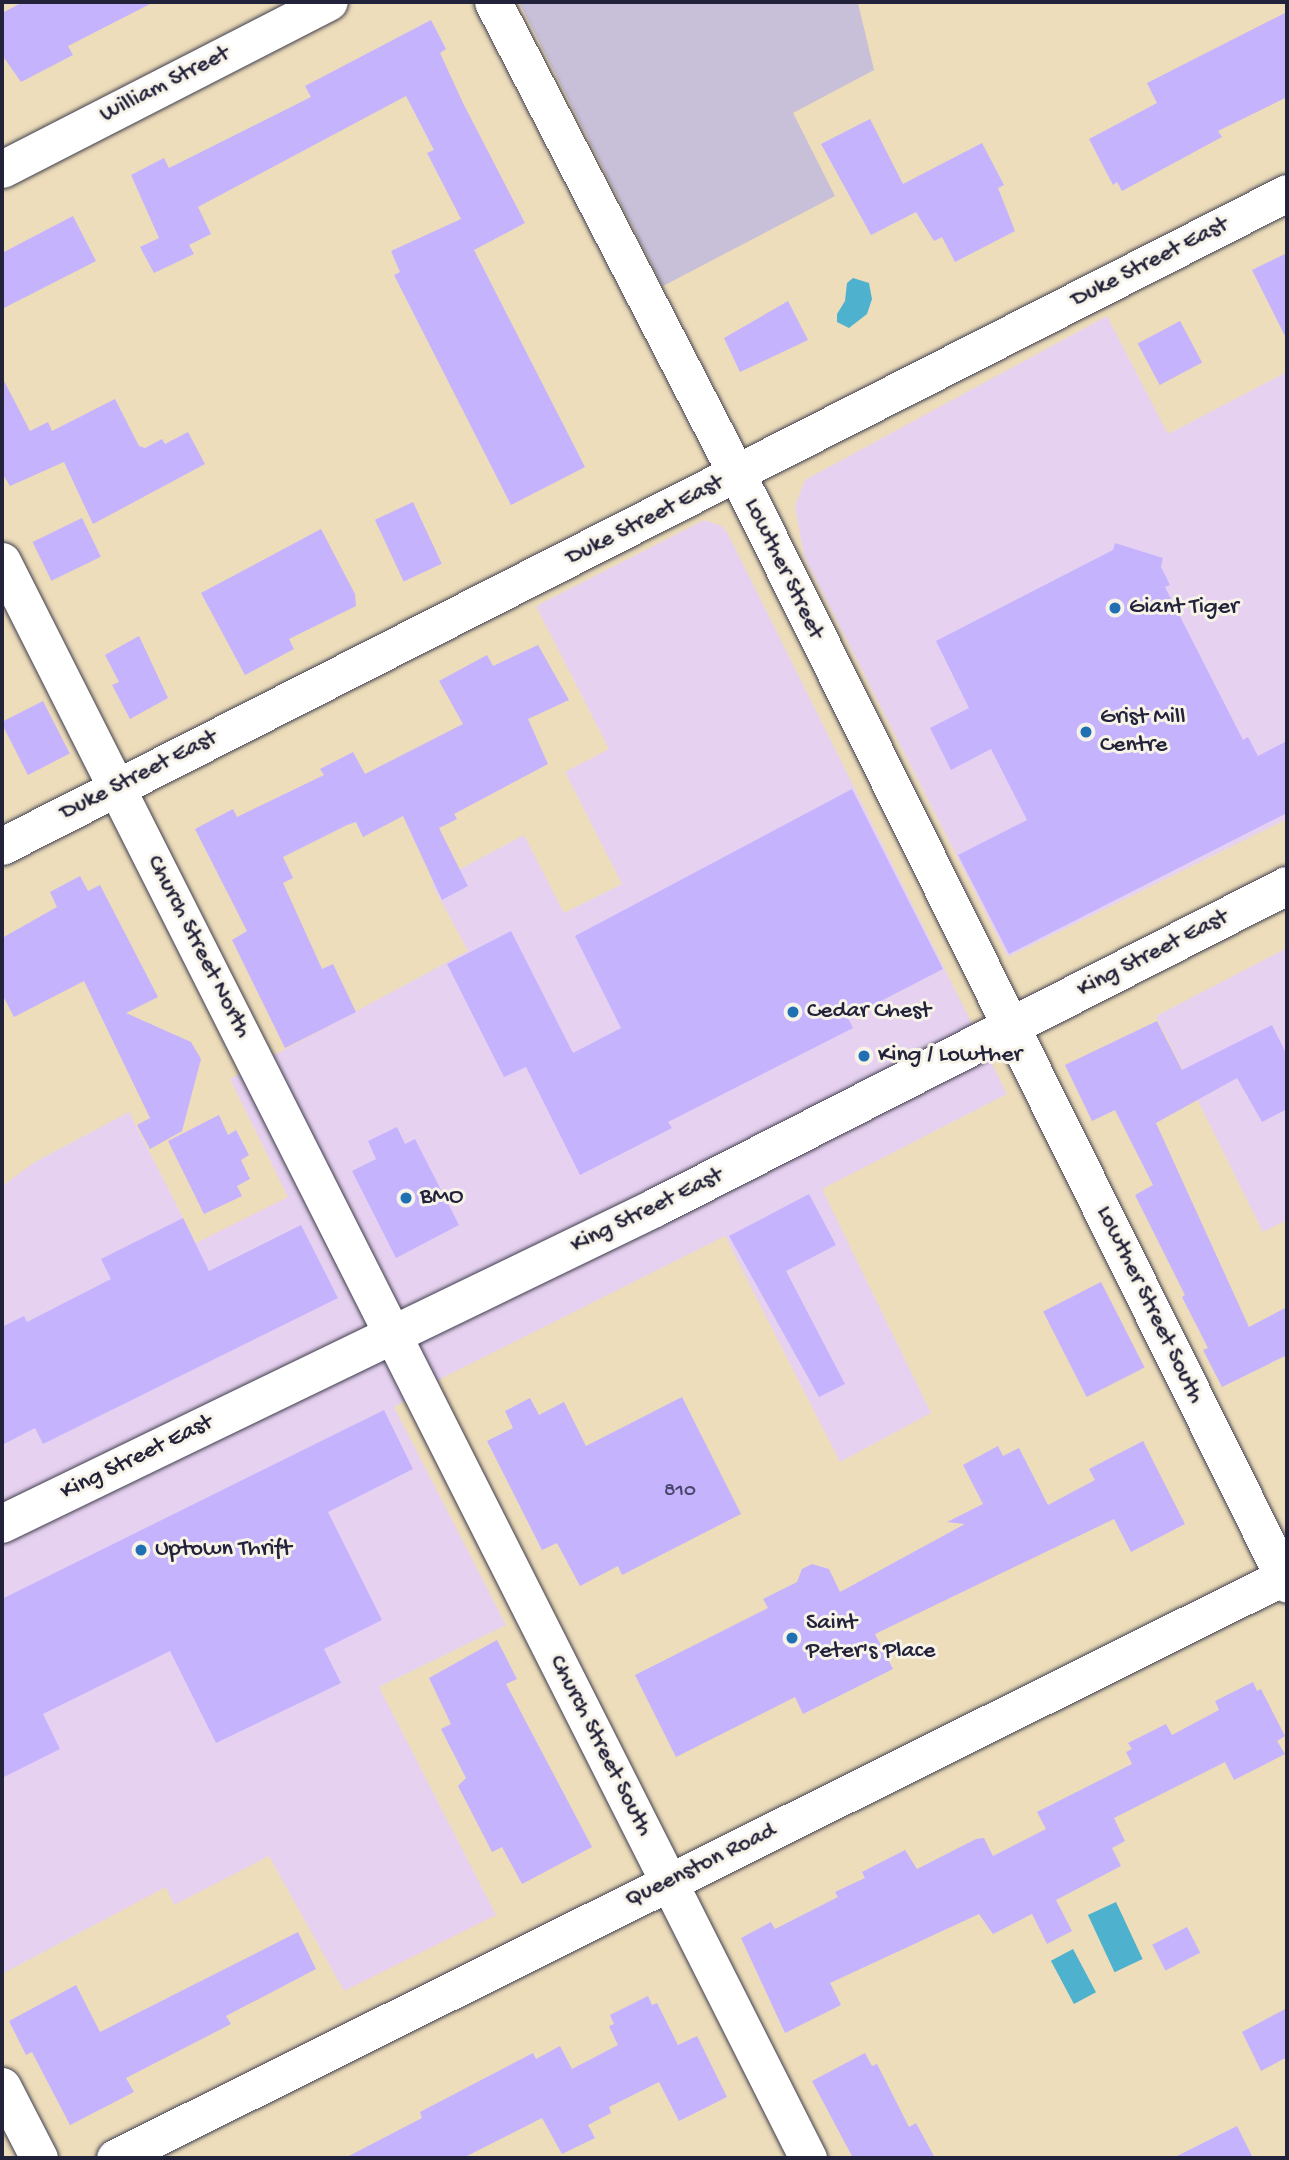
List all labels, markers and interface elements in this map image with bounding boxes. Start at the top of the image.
street label: William Street [95,40,235,130]
street label: Duke Street East [1067,211,1233,315]
street label: Duke Street East [562,469,728,573]
street label: Lowther Street [737,494,829,644]
place label: Giant Tiger [1129,594,1239,622]
marker: Giant Tiger [1107,600,1123,616]
place label: Grist Mill Centre [1100,704,1186,760]
street label: Duke Street East [56,724,222,828]
marker: Grist Mill Centre [1078,724,1094,740]
street label: Church Street North [139,851,257,1043]
street label: King Street East [1073,904,1233,1004]
place label: Cedar Chest [807,998,931,1026]
marker: Cedar Chest [785,1004,801,1020]
place label: King / Lowther [878,1042,1022,1070]
marker: King / Lowther [856,1048,872,1064]
street label: King Street East [566,1162,728,1260]
place label: BMO [420,1184,463,1212]
marker: BMO [398,1190,414,1206]
street label: Lowther Street South [1089,1201,1209,1409]
street label: King Street East [56,1409,218,1507]
house number: 810 [664,1479,696,1505]
place label: Uptown Thrift [155,1536,292,1564]
marker: Uptown Thrift [133,1542,149,1558]
place label: Saint Peter's Place [806,1610,935,1666]
marker: Saint Peter's Place [784,1630,800,1646]
street label: Church Street South [542,1651,658,1841]
street label: Queenston Road [621,1817,781,1915]

